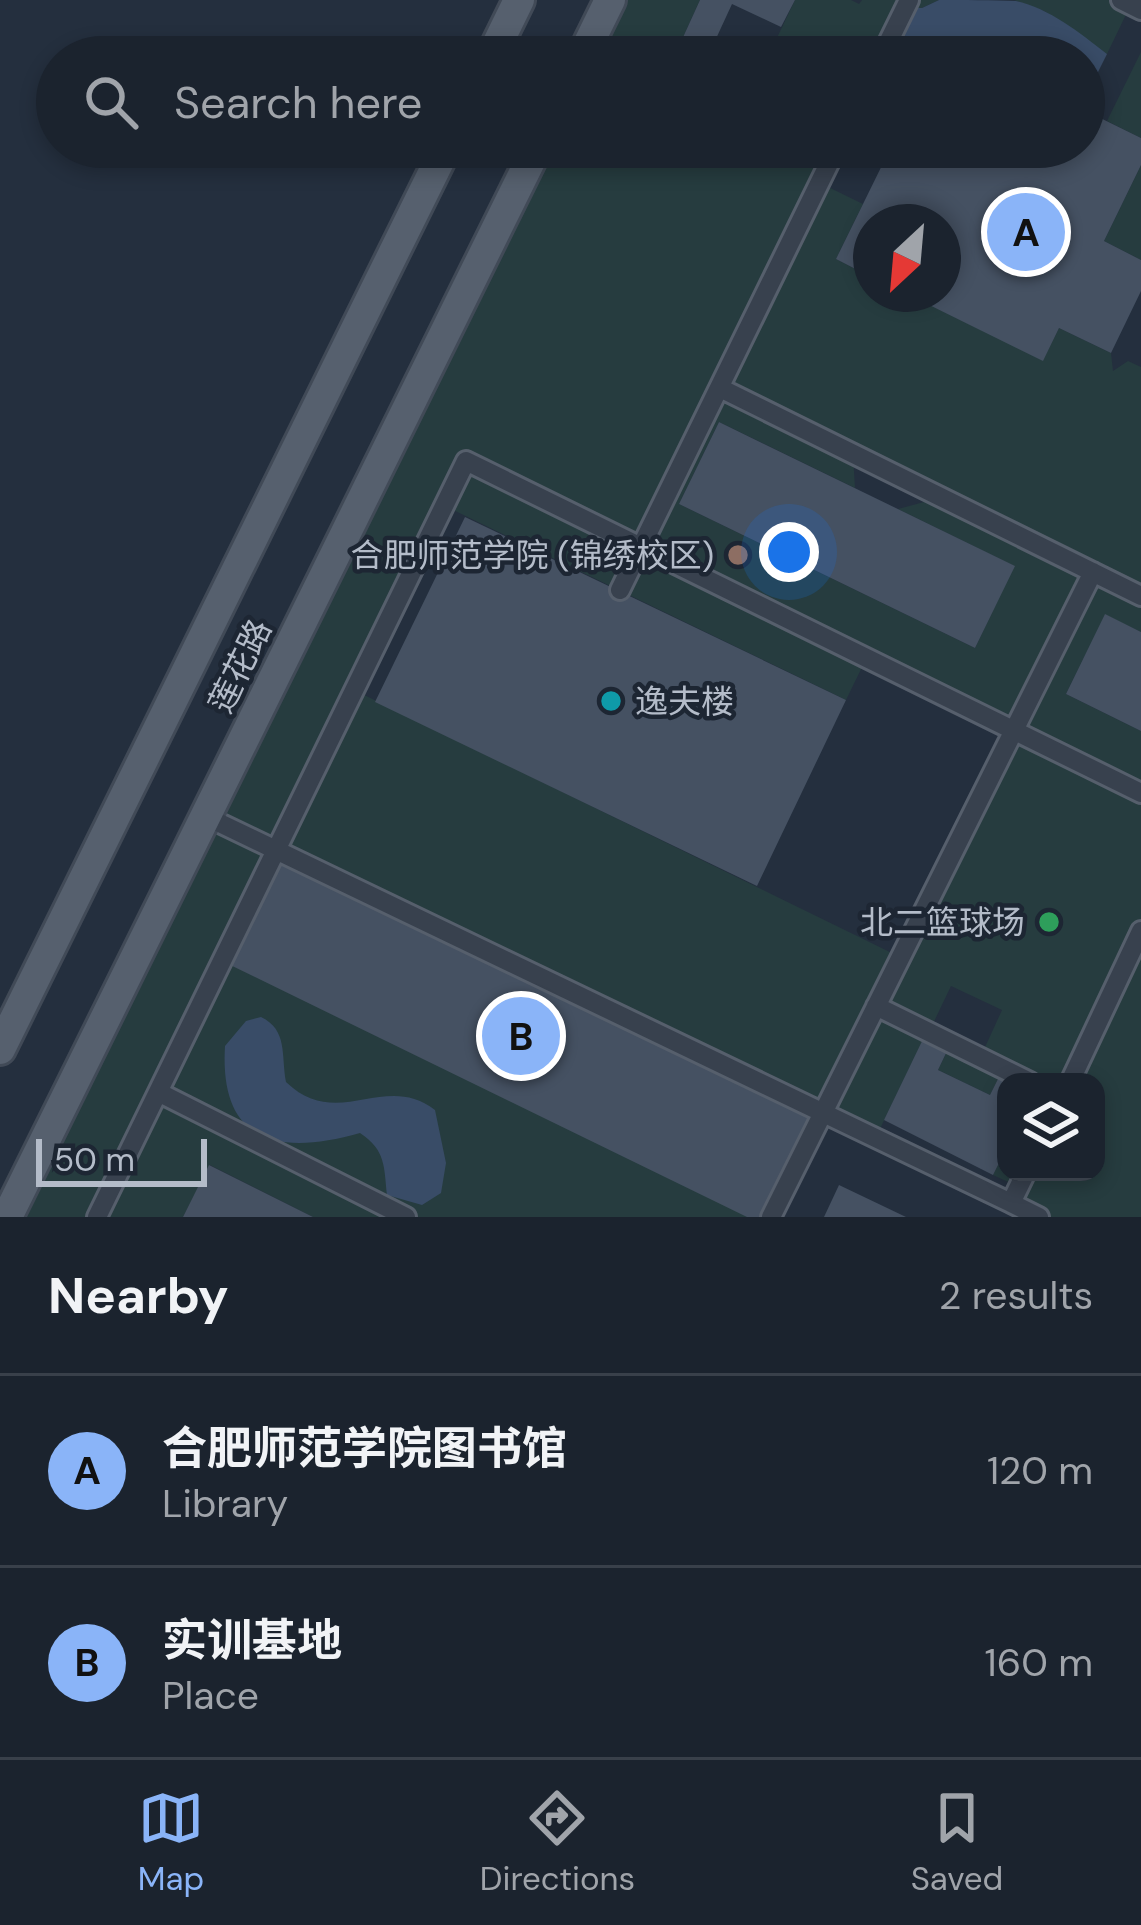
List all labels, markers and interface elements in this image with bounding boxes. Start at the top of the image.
search box [36,36,1105,168]
icon: search [78,69,144,135]
text: Search here [174,73,422,132]
pin: A [987,187,1065,277]
north arrow [853,204,961,312]
your location [759,522,819,582]
place label: 合肥师范学院 (锦绣校区) [351,534,714,577]
marker: 合肥师范学院 (锦绣校区) [725,542,751,568]
street label: 莲花路 [199,612,281,720]
place label: 逸夫楼 [635,680,734,723]
marker: 逸夫楼 [598,688,624,714]
place label: 北二篮球场 [860,901,1025,944]
marker: 北二篮球场 [1036,909,1062,935]
pin: B [482,991,560,1081]
map controls [997,1073,1105,1181]
button: layers [997,1073,1105,1181]
scale bar [36,1133,207,1186]
text: 50 m [54,1138,135,1181]
text: Nearby [48,1262,229,1329]
text: 2 results [939,1270,1093,1321]
text: 合肥师范学院图书馆 [162,1419,567,1478]
text: A [73,1445,101,1496]
text: 120 m [987,1445,1093,1496]
text: Library [162,1478,288,1529]
text: 实训基地 [162,1611,342,1670]
text: B [75,1637,99,1688]
text: 160 m [985,1637,1093,1688]
text: Place [162,1670,259,1721]
tab: Map [138,1785,204,1900]
tab: Directions [480,1785,635,1900]
tab: Saved [911,1785,1003,1900]

